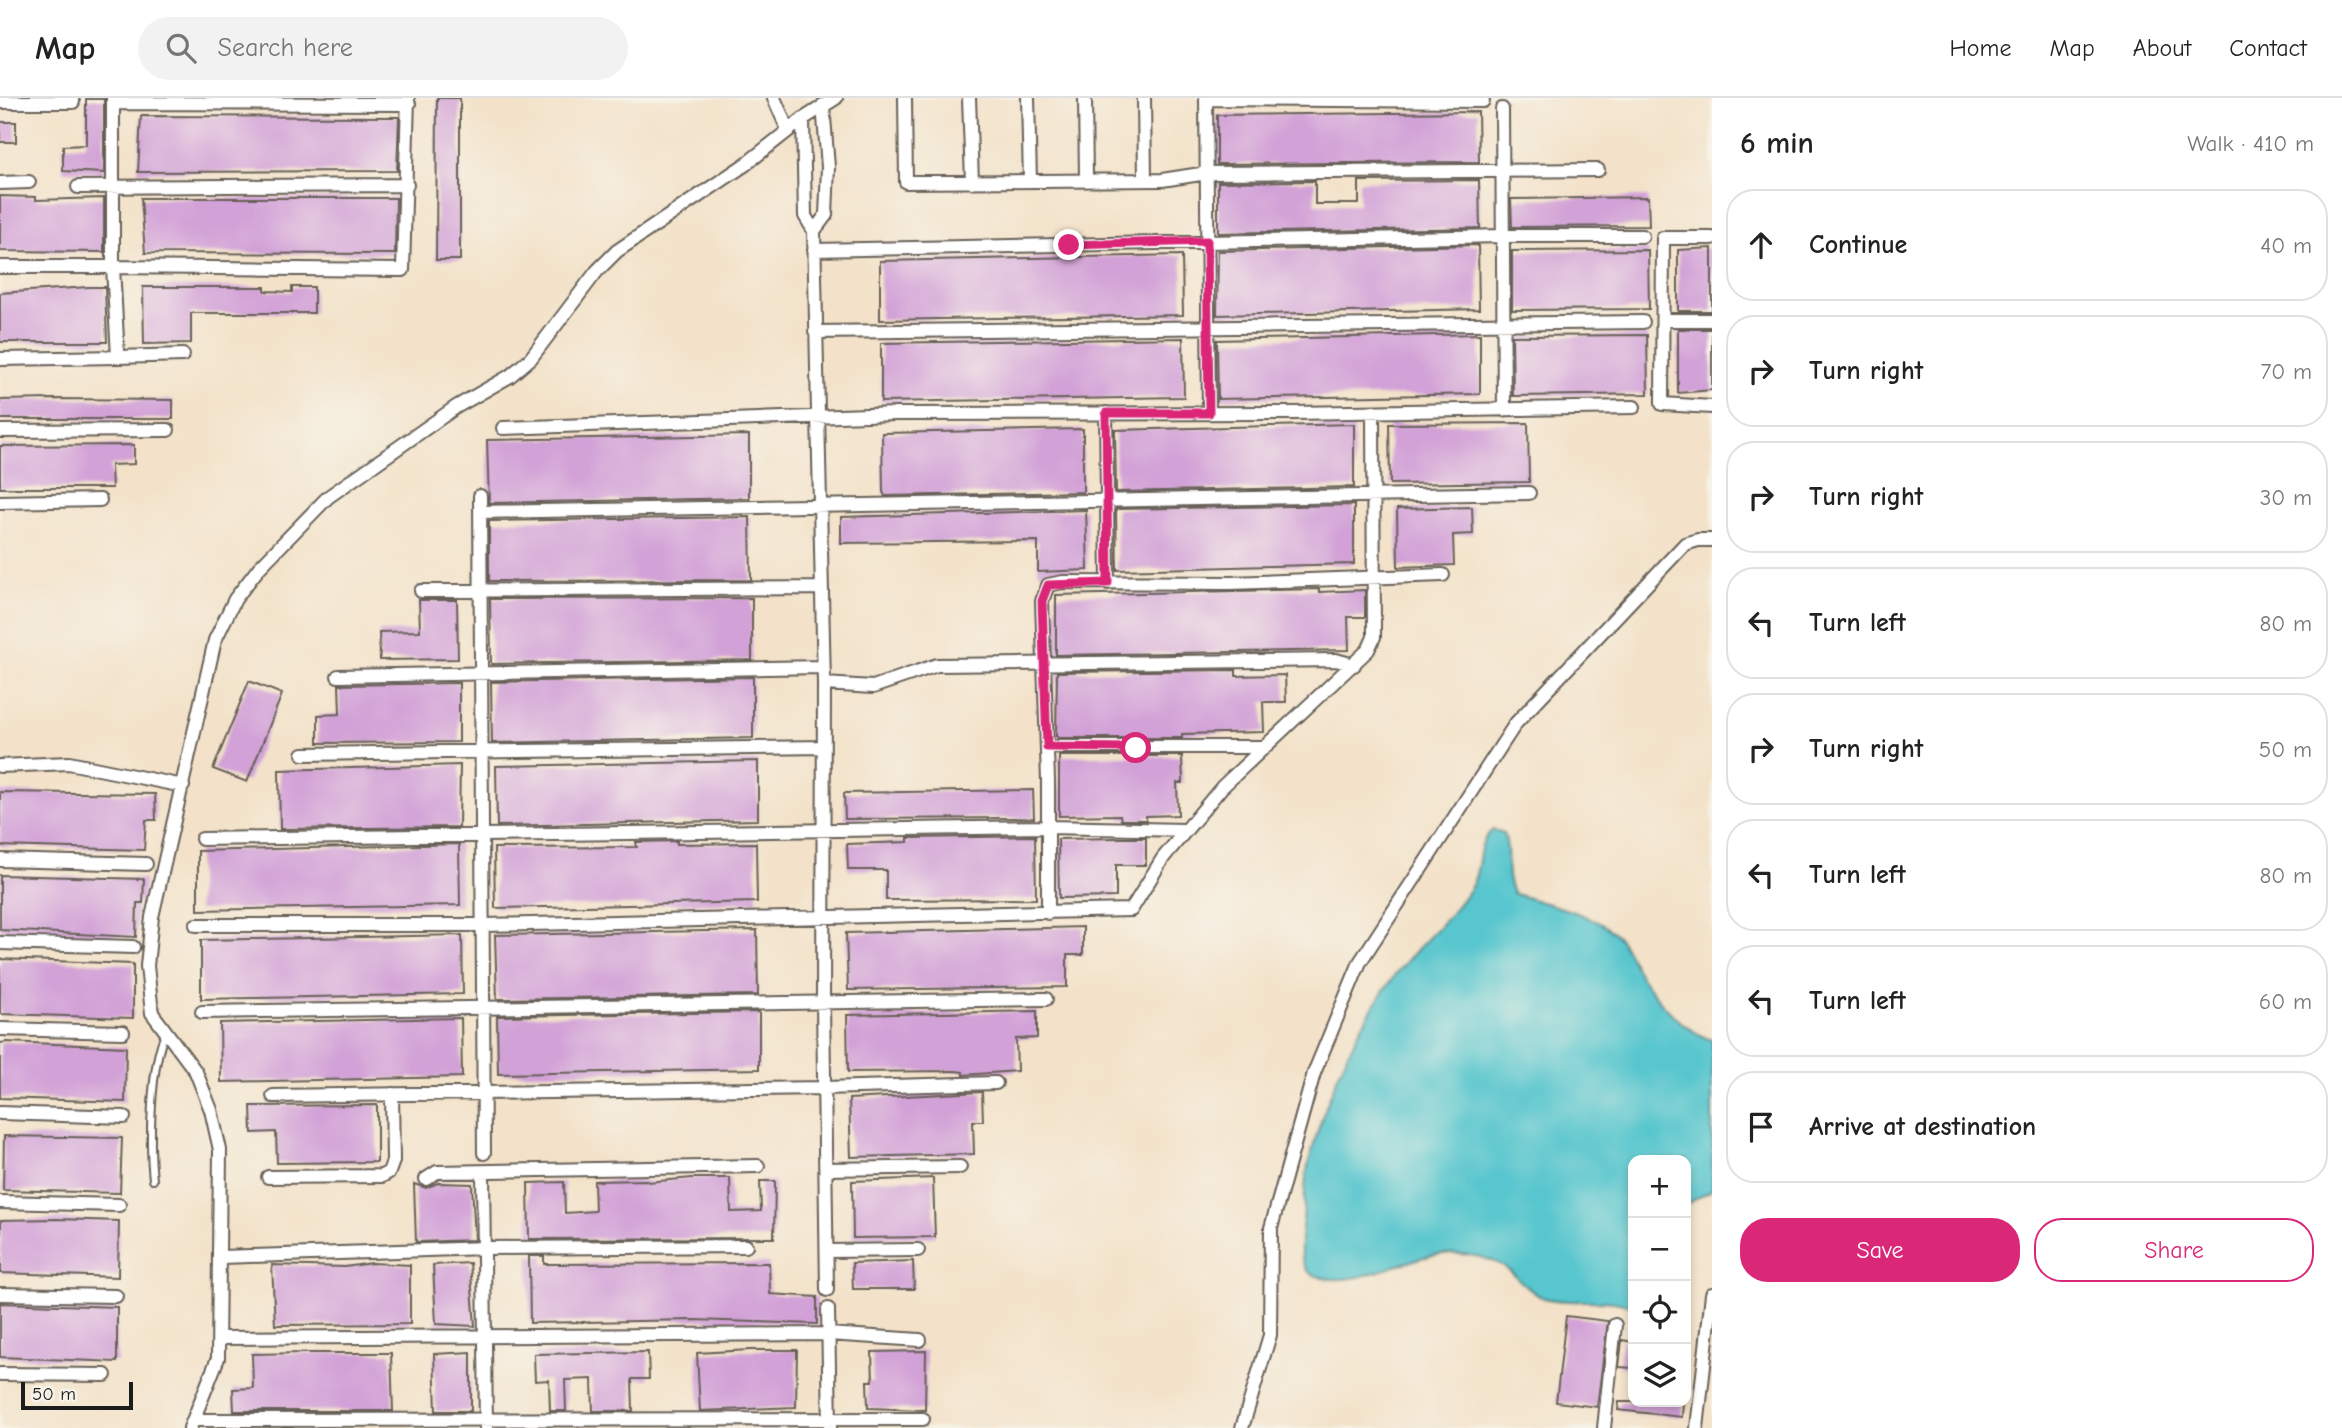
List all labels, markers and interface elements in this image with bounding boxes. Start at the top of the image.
search box [138,17,628,80]
text: Map [35,29,96,67]
icon: search [162,29,200,67]
text: Search here [218,33,353,63]
text: Home [1950,34,2011,62]
text: Map [2049,34,2095,62]
text: About [2133,34,2191,62]
text: Contact [2229,34,2307,62]
text: 6 min [1740,126,1814,161]
text: Walk · 410 m [2187,130,2314,157]
icon: ahead [1742,226,1780,264]
route end [1053,229,1084,260]
text: Continue [1809,230,1907,260]
text: 40 m [2260,232,2312,259]
icon: right [1742,352,1780,390]
text: Turn right [1809,356,1923,386]
text: 70 m [2260,358,2312,385]
icon: right [1742,478,1780,516]
text: Turn right [1809,482,1923,512]
text: 30 m [2260,484,2312,511]
icon: left [1742,604,1780,642]
text: Turn left [1809,608,1906,638]
text: 80 m [2259,610,2312,637]
icon: right [1742,730,1780,768]
route start [1120,732,1151,763]
text: Turn right [1809,734,1923,764]
text: 50 m [2259,736,2312,763]
icon: left [1742,856,1780,894]
text: Turn left [1809,860,1906,890]
text: 80 m [2259,862,2312,889]
icon: left [1742,982,1780,1020]
text: Turn left [1809,986,1906,1016]
text: 60 m [2259,988,2312,1015]
icon: arrive [1742,1108,1780,1146]
text: Arrive at destination [1809,1112,2036,1142]
map controls [1628,1155,1691,1407]
button: + [1628,1155,1691,1218]
button: − [1628,1218,1691,1281]
button: Save [1740,1218,2020,1282]
button: Share [2034,1218,2314,1282]
button: locate [1628,1281,1691,1344]
button: layers [1628,1344,1691,1407]
scale bar [21,1379,133,1411]
text: 50 m [32,1383,76,1405]

